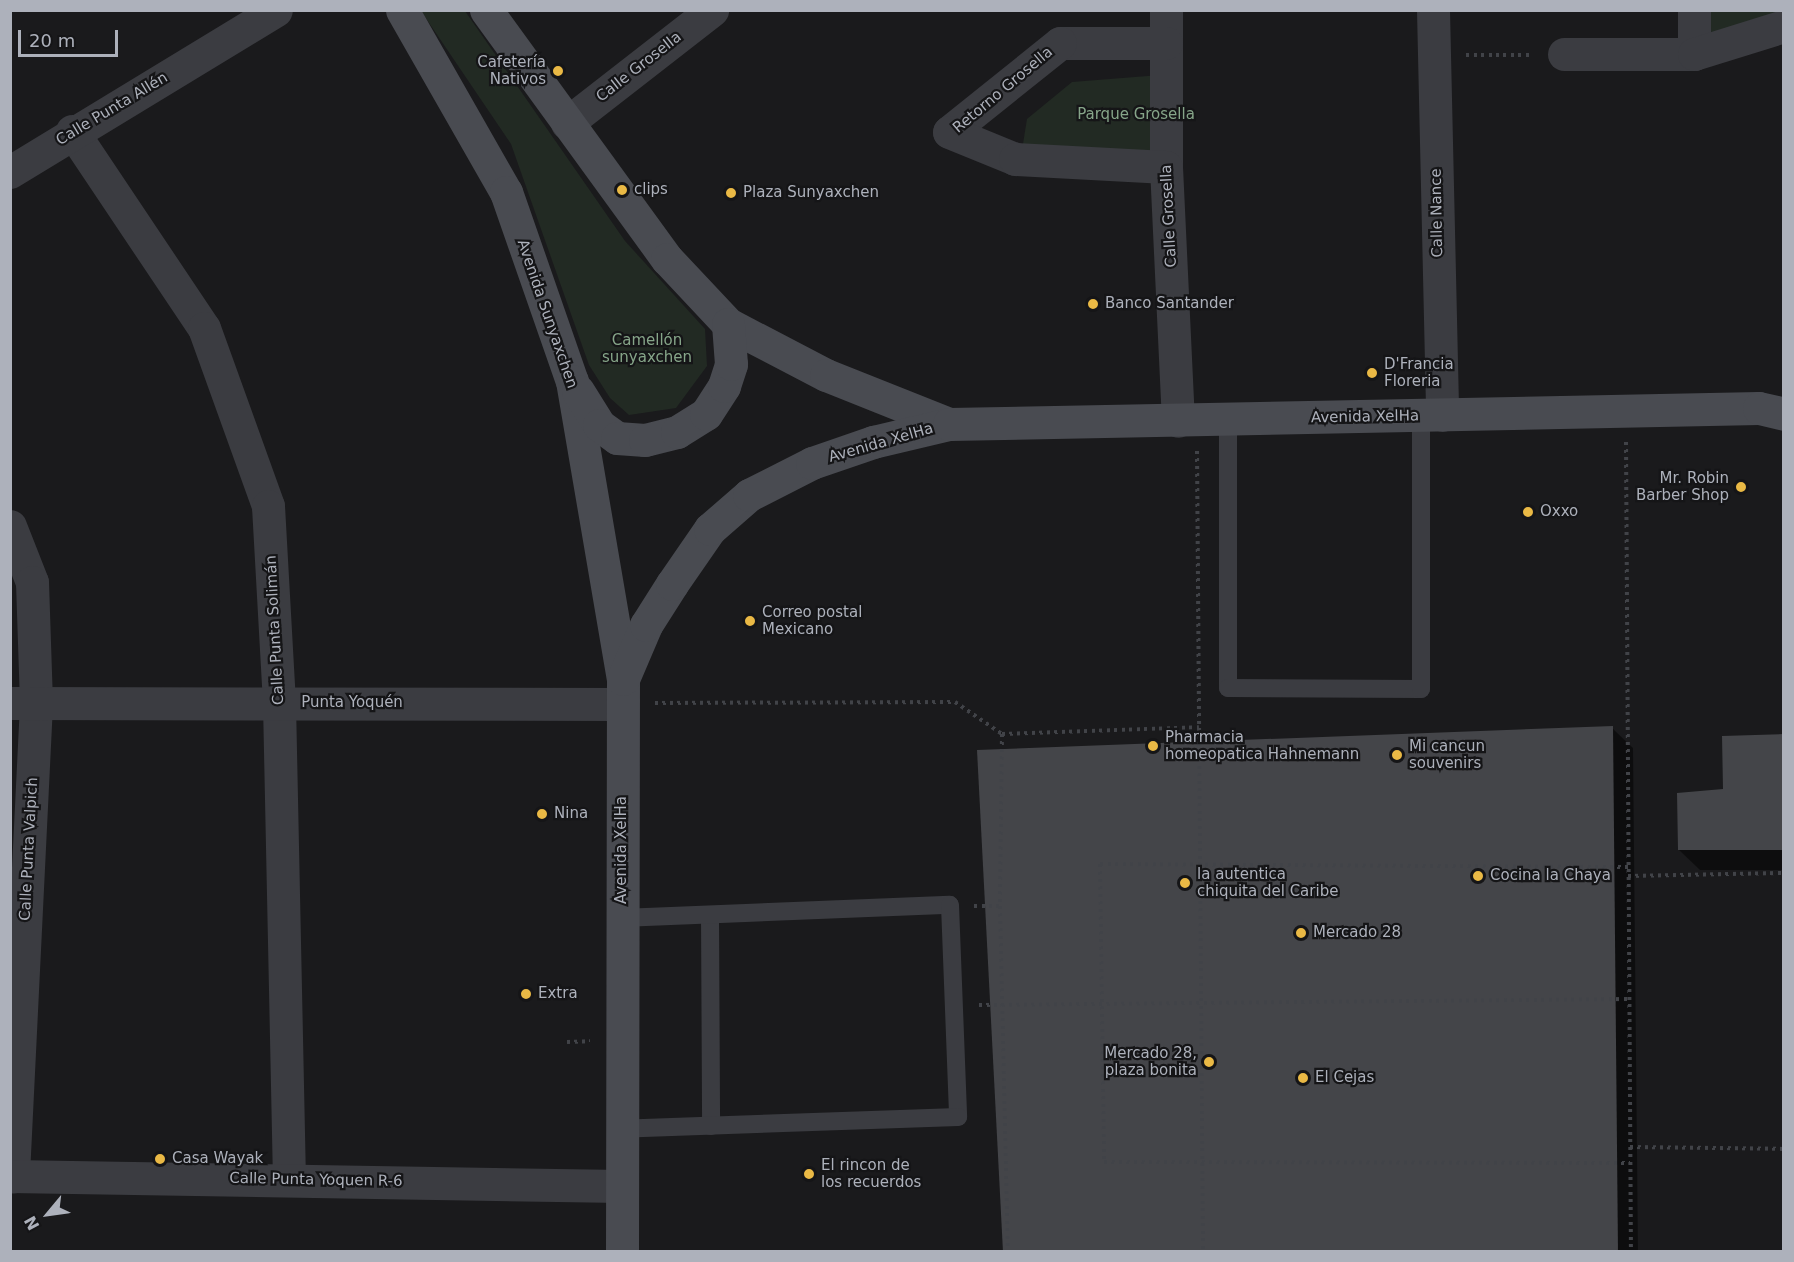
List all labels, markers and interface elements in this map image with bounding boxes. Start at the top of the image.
scale bar [21,18,122,56]
street label: Calle Grosella [593,28,685,106]
text: 20 m [29,30,75,51]
street label: Retorno Grosella [949,43,1057,137]
place label: Cafetería Nativos [477,53,546,88]
marker: Cafetería Nativos [551,64,565,78]
street label: Calle Punta Allén [53,69,171,149]
park label: Parque Grosella [1077,106,1195,124]
street label: Calle Grosella [1157,164,1181,268]
street label: Calle Nance [1427,168,1447,258]
place label: clips [634,181,668,199]
marker: clips [615,183,629,197]
place label: Plaza Sunyaxchen [743,184,879,202]
marker: Plaza Sunyaxchen [724,186,738,200]
street label: Avenida Sunyaxchen [513,237,581,391]
place label: Banco Santander [1105,295,1234,313]
marker: Banco Santander [1086,297,1100,311]
park label: Camellón sunyaxchen [602,331,692,366]
place label: D'Francia Floreria [1384,355,1454,390]
marker: D'Francia Floreria [1365,366,1379,380]
street label: Avenida XelHa [1311,407,1419,427]
street label: Avenida XelHa [827,419,935,467]
place label: Mr. Robin Barber Shop [1636,469,1729,504]
marker: Mr. Robin Barber Shop [1734,480,1748,494]
place label: Oxxo [1540,503,1578,521]
marker: Oxxo [1521,505,1535,519]
street label: Calle Punta Solimán [262,555,288,705]
place label: Correo postal Mexicano [762,603,862,638]
marker: Correo postal Mexicano [743,614,757,628]
street label: Punta Yoquén [301,694,403,712]
place label: Pharmacia homeopatica Hahnemann [1165,728,1359,763]
place label: Mi cancun souvenirs [1409,737,1485,772]
marker: Pharmacia homeopatica Hahnemann [1146,739,1160,753]
marker: Mi cancun souvenirs [1390,748,1404,762]
street label: Calle Punta Valpich [16,777,42,921]
street label: Avenida XelHa [613,796,631,904]
place label: Nina [554,805,588,823]
marker: Nina [535,807,549,821]
place label: la autentica chiquita del Caribe [1197,865,1338,900]
place label: Cocina la Chaya [1490,867,1611,885]
marker: Cocina la Chaya [1471,869,1485,883]
marker: la autentica chiquita del Caribe [1178,876,1192,890]
place label: Mercado 28 [1313,924,1401,942]
marker: Mercado 28 [1294,926,1308,940]
place label: Extra [538,985,578,1003]
marker: Extra [519,987,533,1001]
place label: Mercado 28, plaza bonita [1104,1044,1197,1079]
marker: Mercado 28, plaza bonita [1202,1055,1216,1069]
place label: El Cejas [1315,1069,1374,1087]
marker: El Cejas [1296,1071,1310,1085]
place label: Casa Wayak [172,1150,263,1168]
marker: Casa Wayak [153,1152,167,1166]
place label: El rincon de los recuerdos [821,1156,921,1191]
marker: El rincon de los recuerdos [802,1167,816,1181]
street label: Calle Punta Yoquen R-6 [229,1169,403,1191]
north arrow [18,1184,78,1244]
text: N [20,1213,43,1233]

